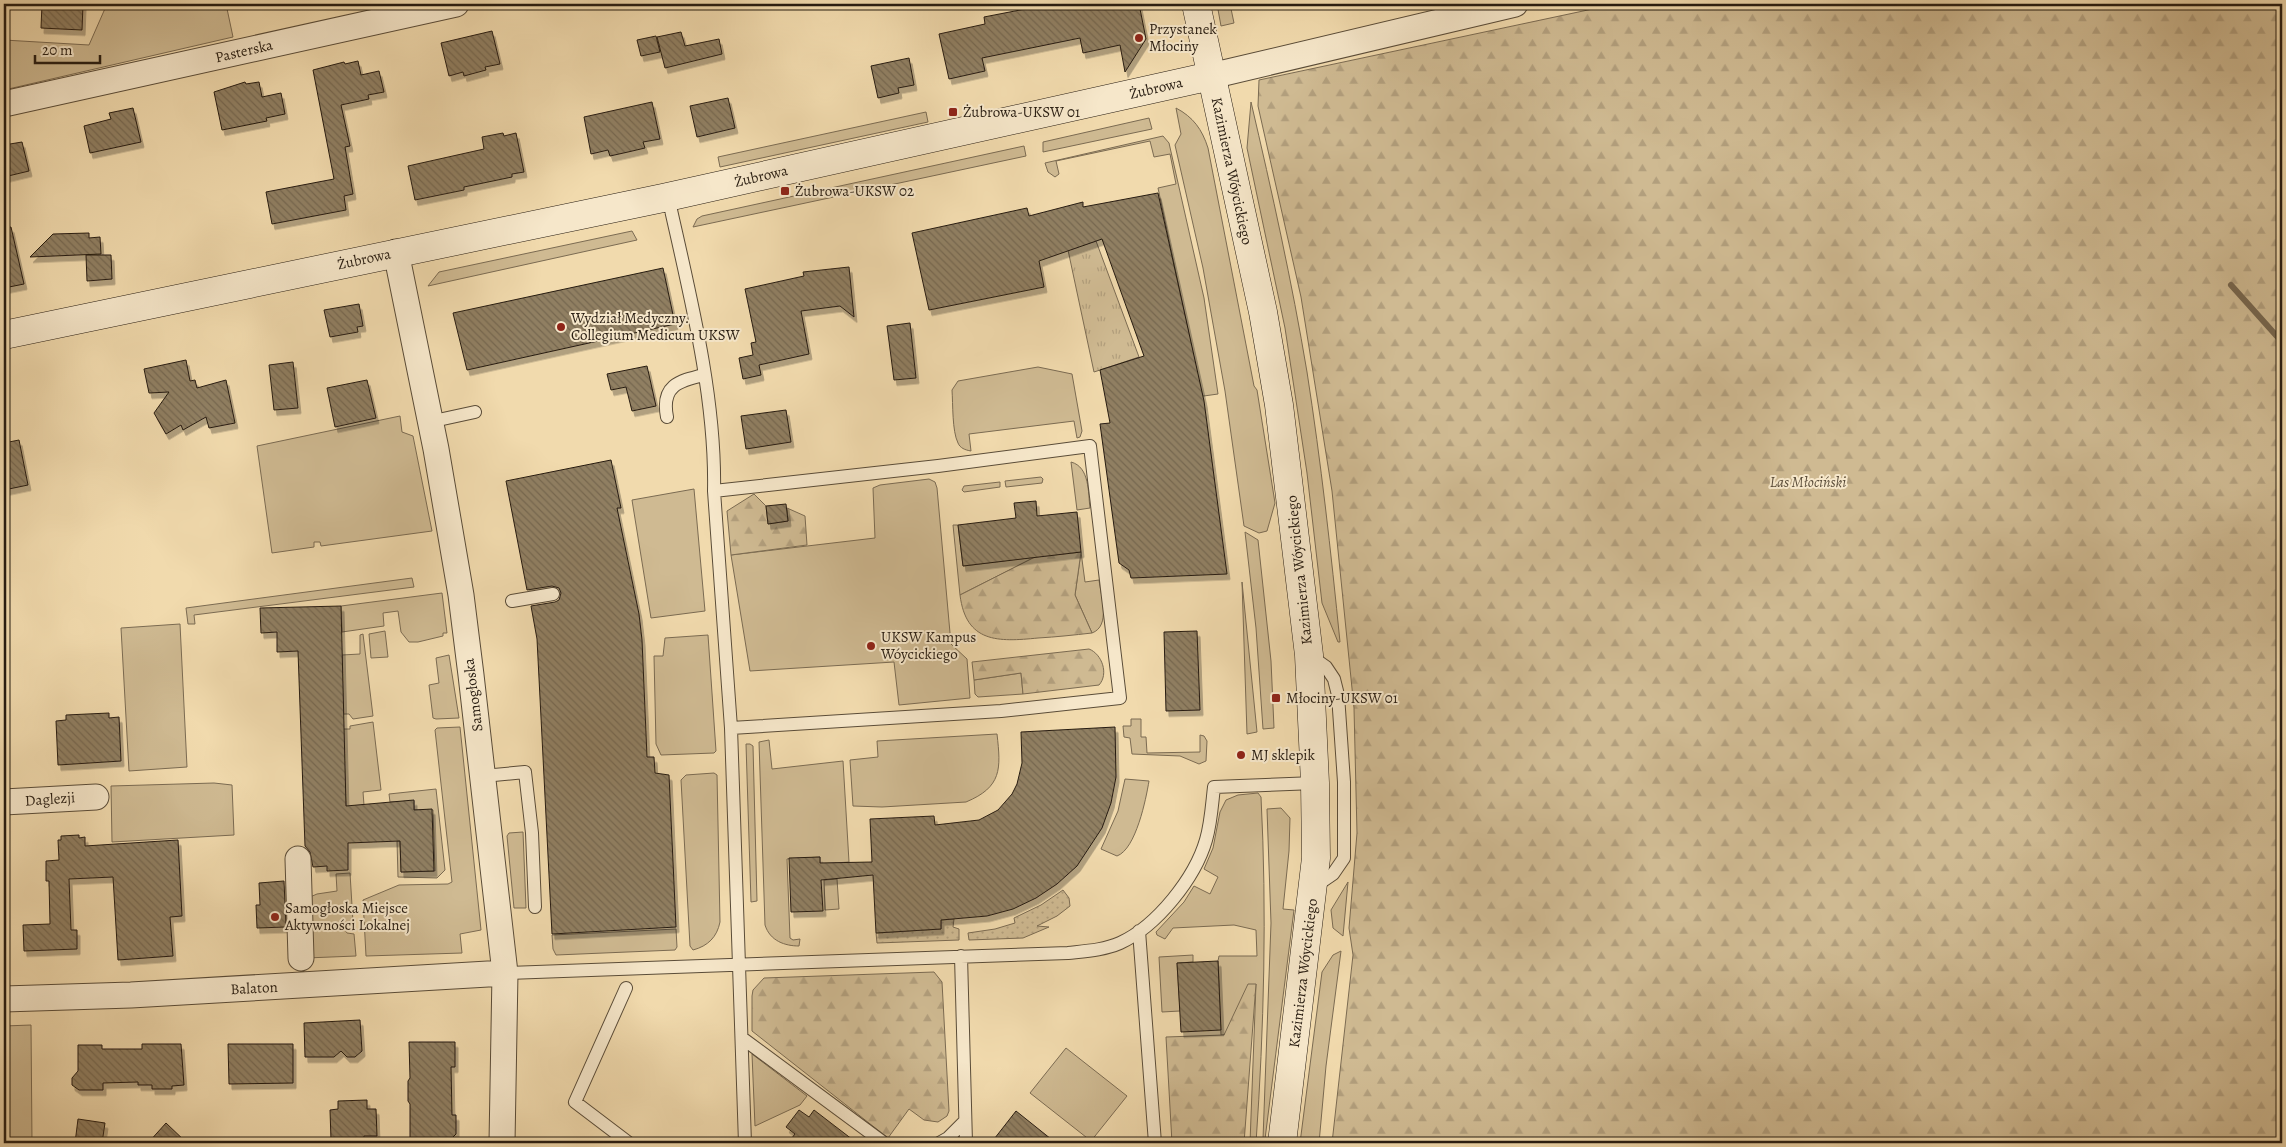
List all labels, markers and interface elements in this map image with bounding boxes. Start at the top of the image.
place label: Przystanek Młociny [1149,19,1217,56]
scale bar [35,32,100,64]
marker: Przystanek Młociny [1133,32,1145,44]
street label: Pasterska [213,35,275,67]
text: 20 m [42,40,73,60]
street label: Żubrowa [1127,72,1185,104]
street label: Kazimierza Wóycickiego [1207,95,1257,247]
place label: Żubrowa-UKSW 01 [963,102,1080,122]
marker: Żubrowa-UKSW 01 [947,106,959,118]
street label: Żubrowa [732,160,790,192]
place label: Żubrowa-UKSW 02 [795,181,914,201]
marker: Żubrowa-UKSW 02 [779,185,791,197]
street label: Żubrowa [335,244,393,274]
place label: Wydział Medyczny. Collegium Medicum UKSW [570,308,740,345]
marker: Wydział Medyczny. Collegium Medicum UKSW [555,321,567,333]
park label: Las Młociński [1770,472,1846,492]
street label: Kazimierza Wóycickiego [1281,494,1317,646]
place label: UKSW Kampus Wóycickiego [880,627,976,664]
marker: UKSW Kampus Wóycickiego [865,640,877,652]
street label: Samogłoska [459,657,487,733]
place label: Młociny-UKSW 01 [1286,688,1398,708]
marker: Młociny-UKSW 01 [1270,692,1282,704]
place label: MJ sklepik [1251,745,1316,765]
marker: MJ sklepik [1235,749,1247,761]
street label: Daglezji [24,787,76,811]
street label: Kazimierza Wóycickiego [1284,897,1322,1049]
place label: Samogłoska Miejsce Aktywności Lokalnej [284,898,410,935]
marker: Samogłoska Miejsce Aktywności Lokalnej [269,911,281,923]
street label: Balaton [230,977,278,999]

